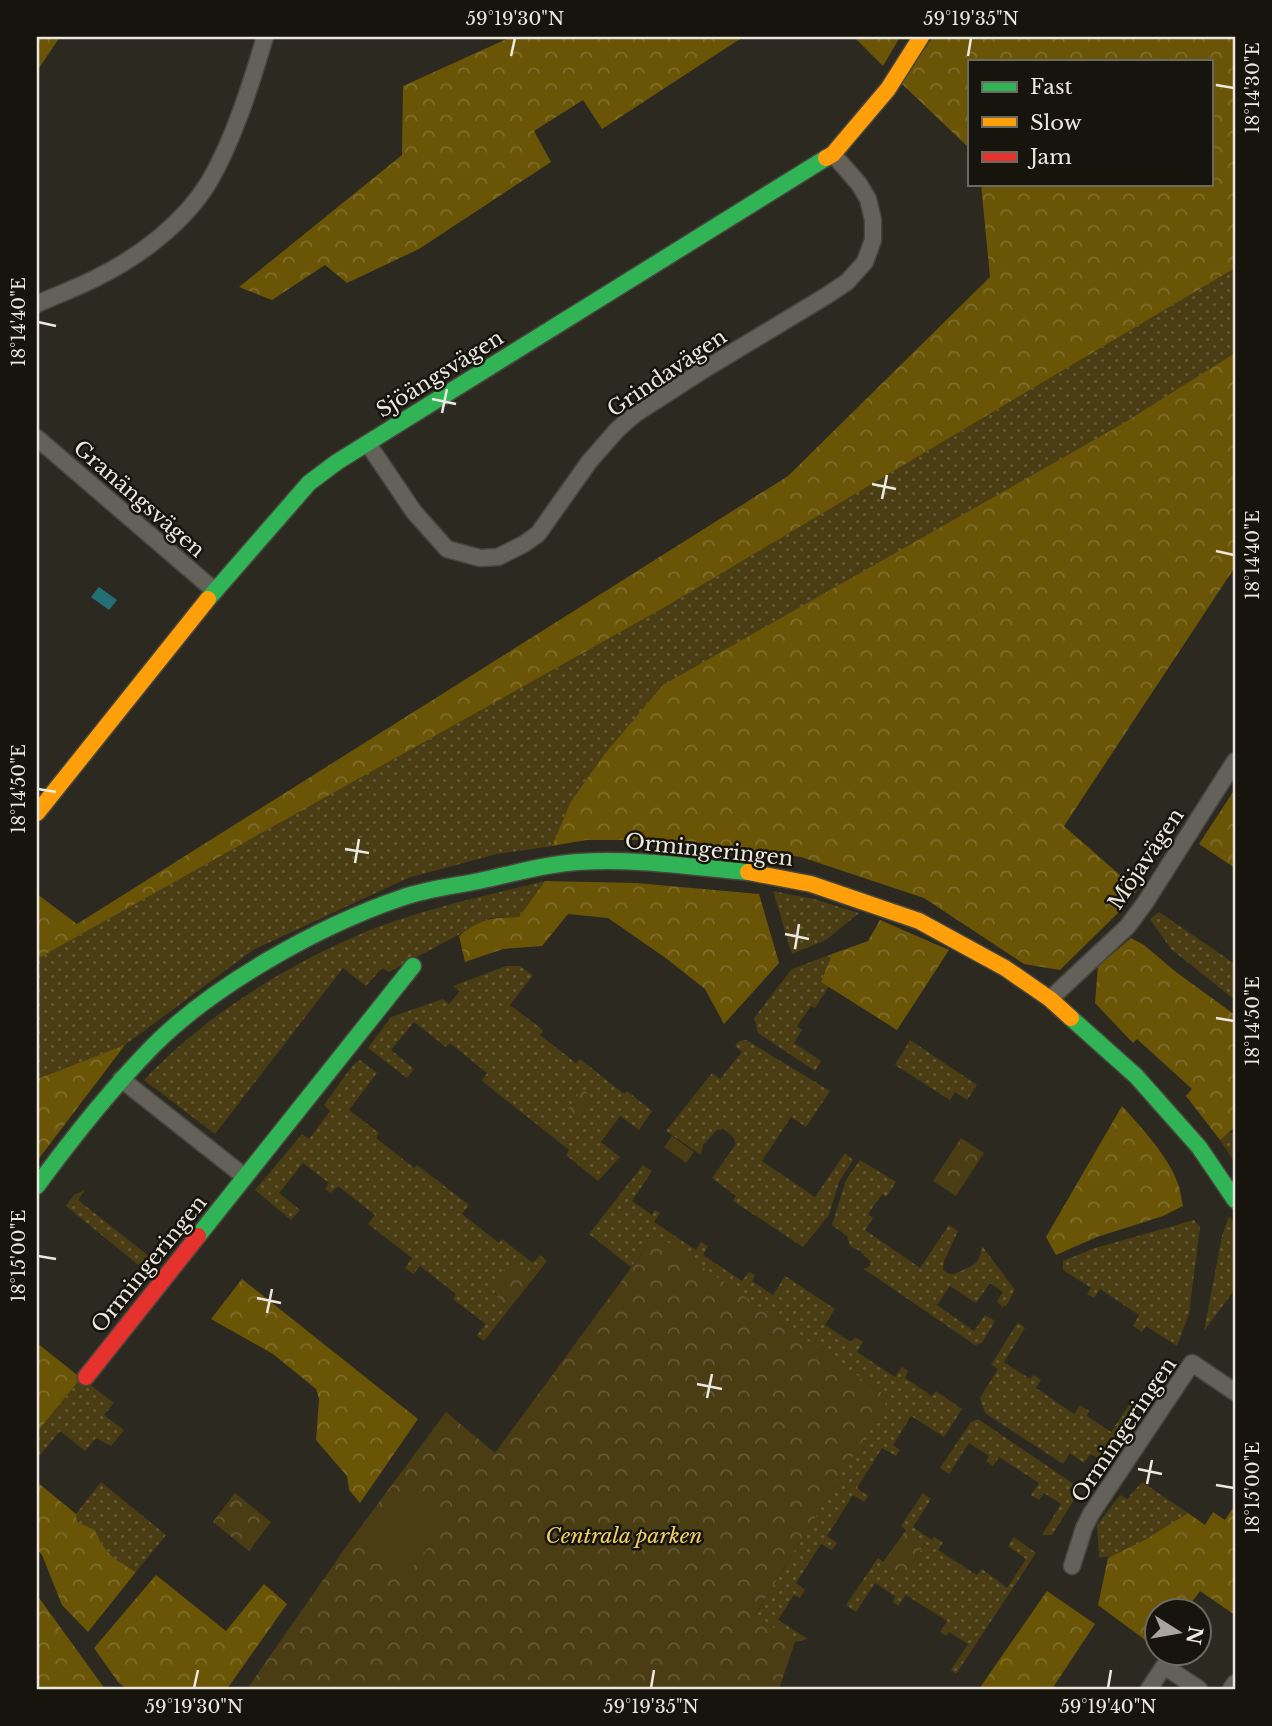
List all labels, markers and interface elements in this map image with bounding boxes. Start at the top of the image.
text: 59°19'30"N [466,8,564,30]
text: 59°19'35"N [923,8,1019,30]
text: 18°14'30"E [1242,43,1264,133]
legend [968,60,1212,186]
text: Fast [1030,74,1072,100]
text: Slow [1030,110,1082,136]
text: Jam [1027,144,1072,170]
text: 18°14'40"E [8,277,30,367]
street label: Grindavägen [602,323,732,423]
street label: Sjöängsvägen [372,325,508,423]
street label: Granängsvägen [68,435,210,563]
text: 18°14'40"E [1242,510,1264,600]
text: 18°14'50"E [8,744,30,834]
street label: Möjavägen [1103,803,1189,915]
street label: Ormingeringen [624,828,794,872]
text: 18°14'50"E [1242,976,1264,1066]
street label: Ormingeringen [86,1190,212,1338]
text: 18°15'00"E [8,1210,30,1302]
street label: Ormingeringen [1066,1353,1182,1507]
text: 18°15'00"E [1242,1442,1264,1534]
park label: Centrala parken [546,1523,702,1549]
north arrow [1142,1596,1212,1666]
text: N [1181,1624,1207,1646]
text: 59°19'30"N [145,1696,243,1718]
text: 59°19'35"N [603,1696,699,1718]
text: 59°19'40"N [1059,1696,1157,1718]

